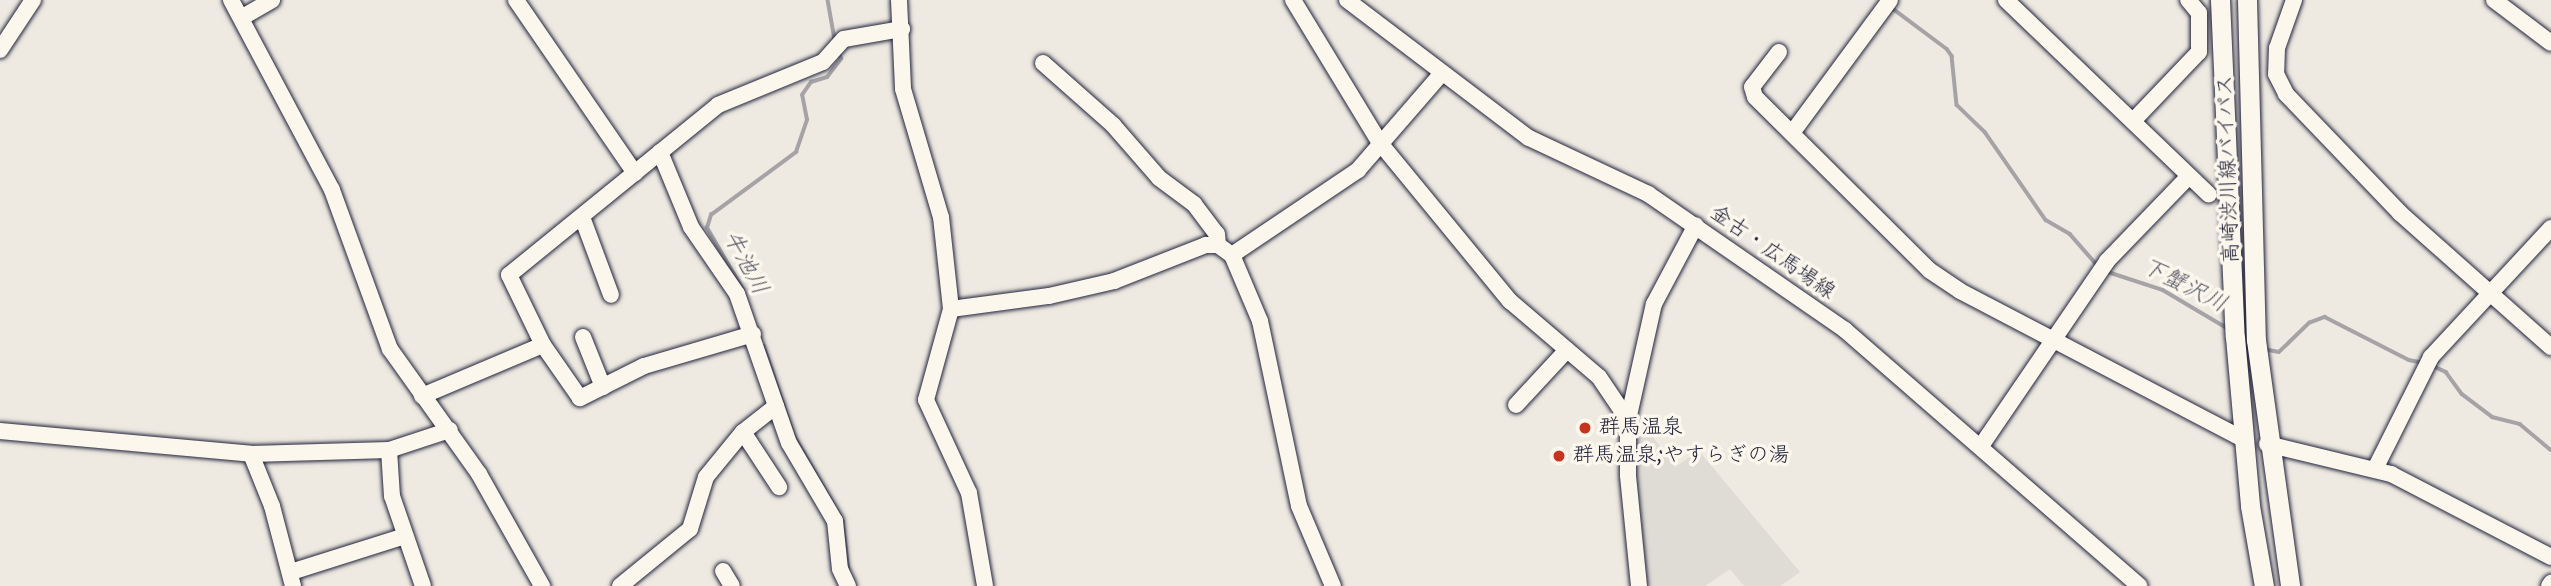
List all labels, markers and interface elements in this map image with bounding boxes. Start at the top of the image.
street label: 高崎渋川線バイパス [2213,74,2245,264]
street label: 金古・広馬場線 [1705,201,1839,305]
water label: 牛池川 [717,226,773,300]
water label: 下蟹沢川 [2137,253,2231,319]
place label: 群馬温泉 [1599,415,1683,441]
marker: 群馬温泉 [1577,420,1593,436]
place label: 群馬温泉;やすらぎの湯 [1573,443,1789,469]
marker: 群馬温泉;やすらぎの湯 [1551,448,1567,464]

